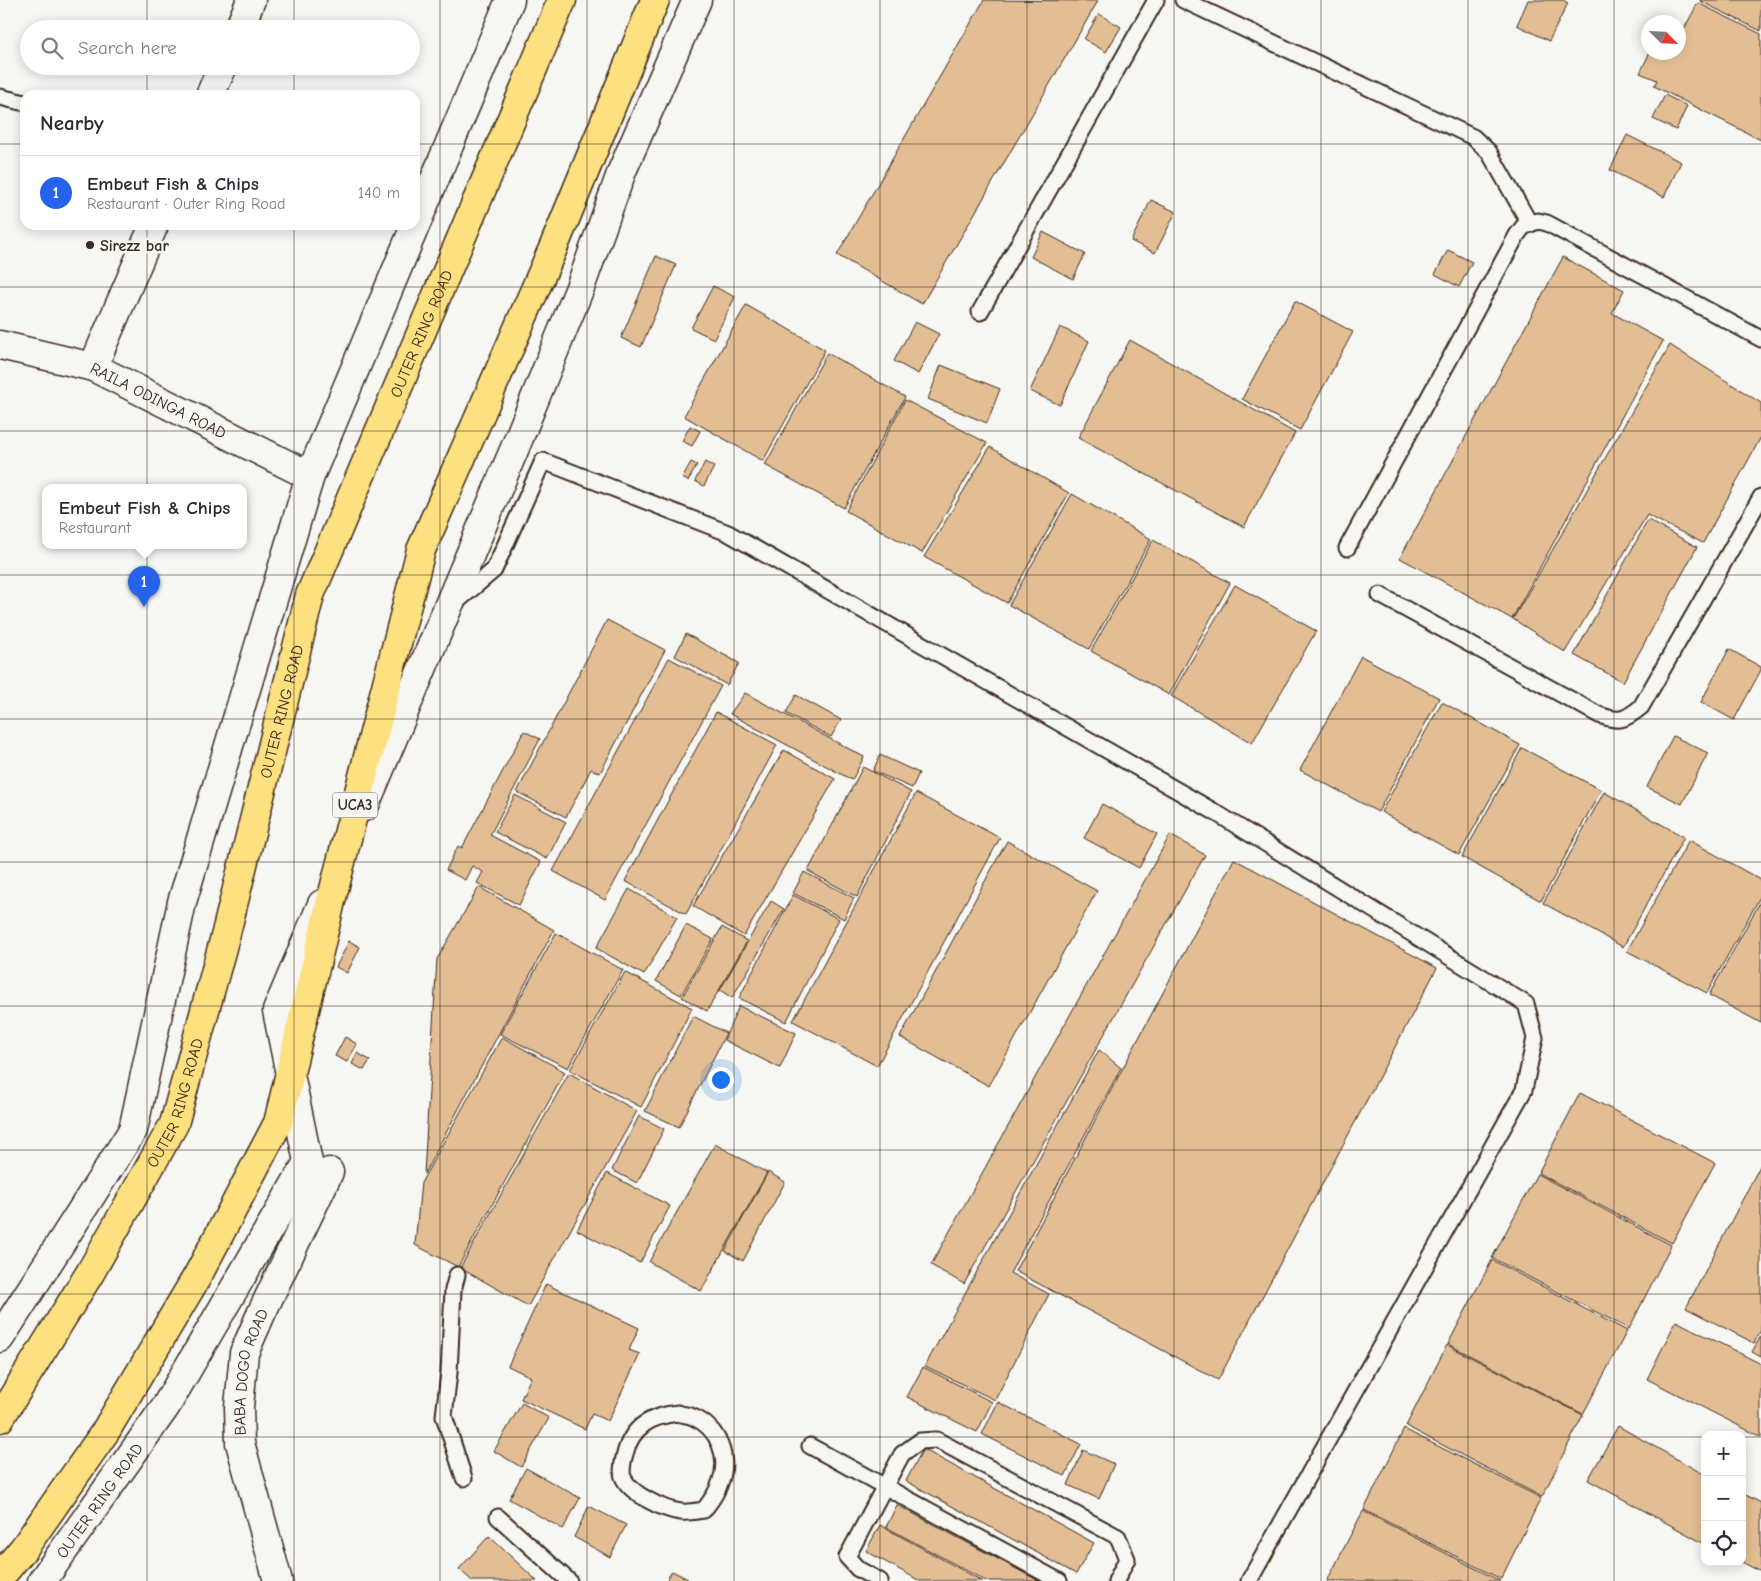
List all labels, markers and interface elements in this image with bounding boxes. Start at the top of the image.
north arrow [1641,15,1686,60]
search box [20,20,420,75]
icon: search [38,34,66,62]
text: Search here [78,37,177,59]
text: Nearby [40,111,104,135]
text: Embeut Fish & Chips [87,173,259,195]
text: 1 [53,184,59,202]
text: 140 m [358,184,400,202]
text: Restaurant · Outer Ring Road [87,195,285,213]
place label: Sirezz bar [100,237,169,255]
marker: Sirezz bar [84,239,96,251]
street label: OUTER RING ROAD [387,267,457,400]
street label: RAILA ODINGA ROAD [87,359,229,443]
popup [42,484,247,549]
text: Embeut Fish & Chips [59,497,230,519]
text: Restaurant [59,519,131,537]
pin: 1 [128,566,160,607]
street label: OUTER RING ROAD [257,643,307,780]
road number: UCA3 [332,792,378,818]
street label: OUTER RING ROAD [143,1036,207,1171]
your location [708,1067,734,1093]
street label: BABA DOGO ROAD [231,1306,272,1436]
map controls [1701,1431,1746,1566]
button: + [1701,1431,1746,1476]
street label: OUTER RING ROAD [53,1440,147,1562]
button: − [1701,1476,1746,1521]
button: locate [1701,1521,1746,1566]

